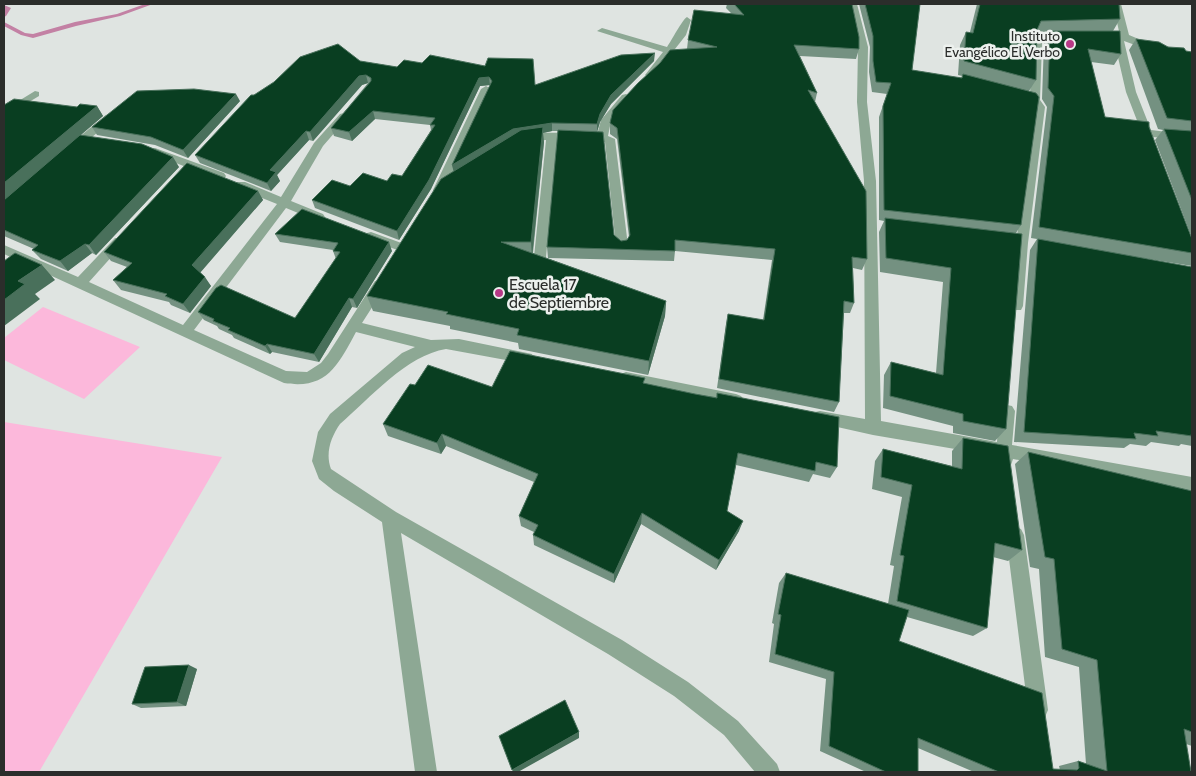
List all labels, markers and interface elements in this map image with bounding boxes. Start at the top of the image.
place label: Instituto Evangélico El Verbo [945,27,1060,61]
marker: Instituto Evangélico El Verbo [1064,38,1076,50]
place label: Escuela 17 de Septiembre [509,275,609,312]
marker: Escuela 17 de Septiembre [493,287,505,299]

